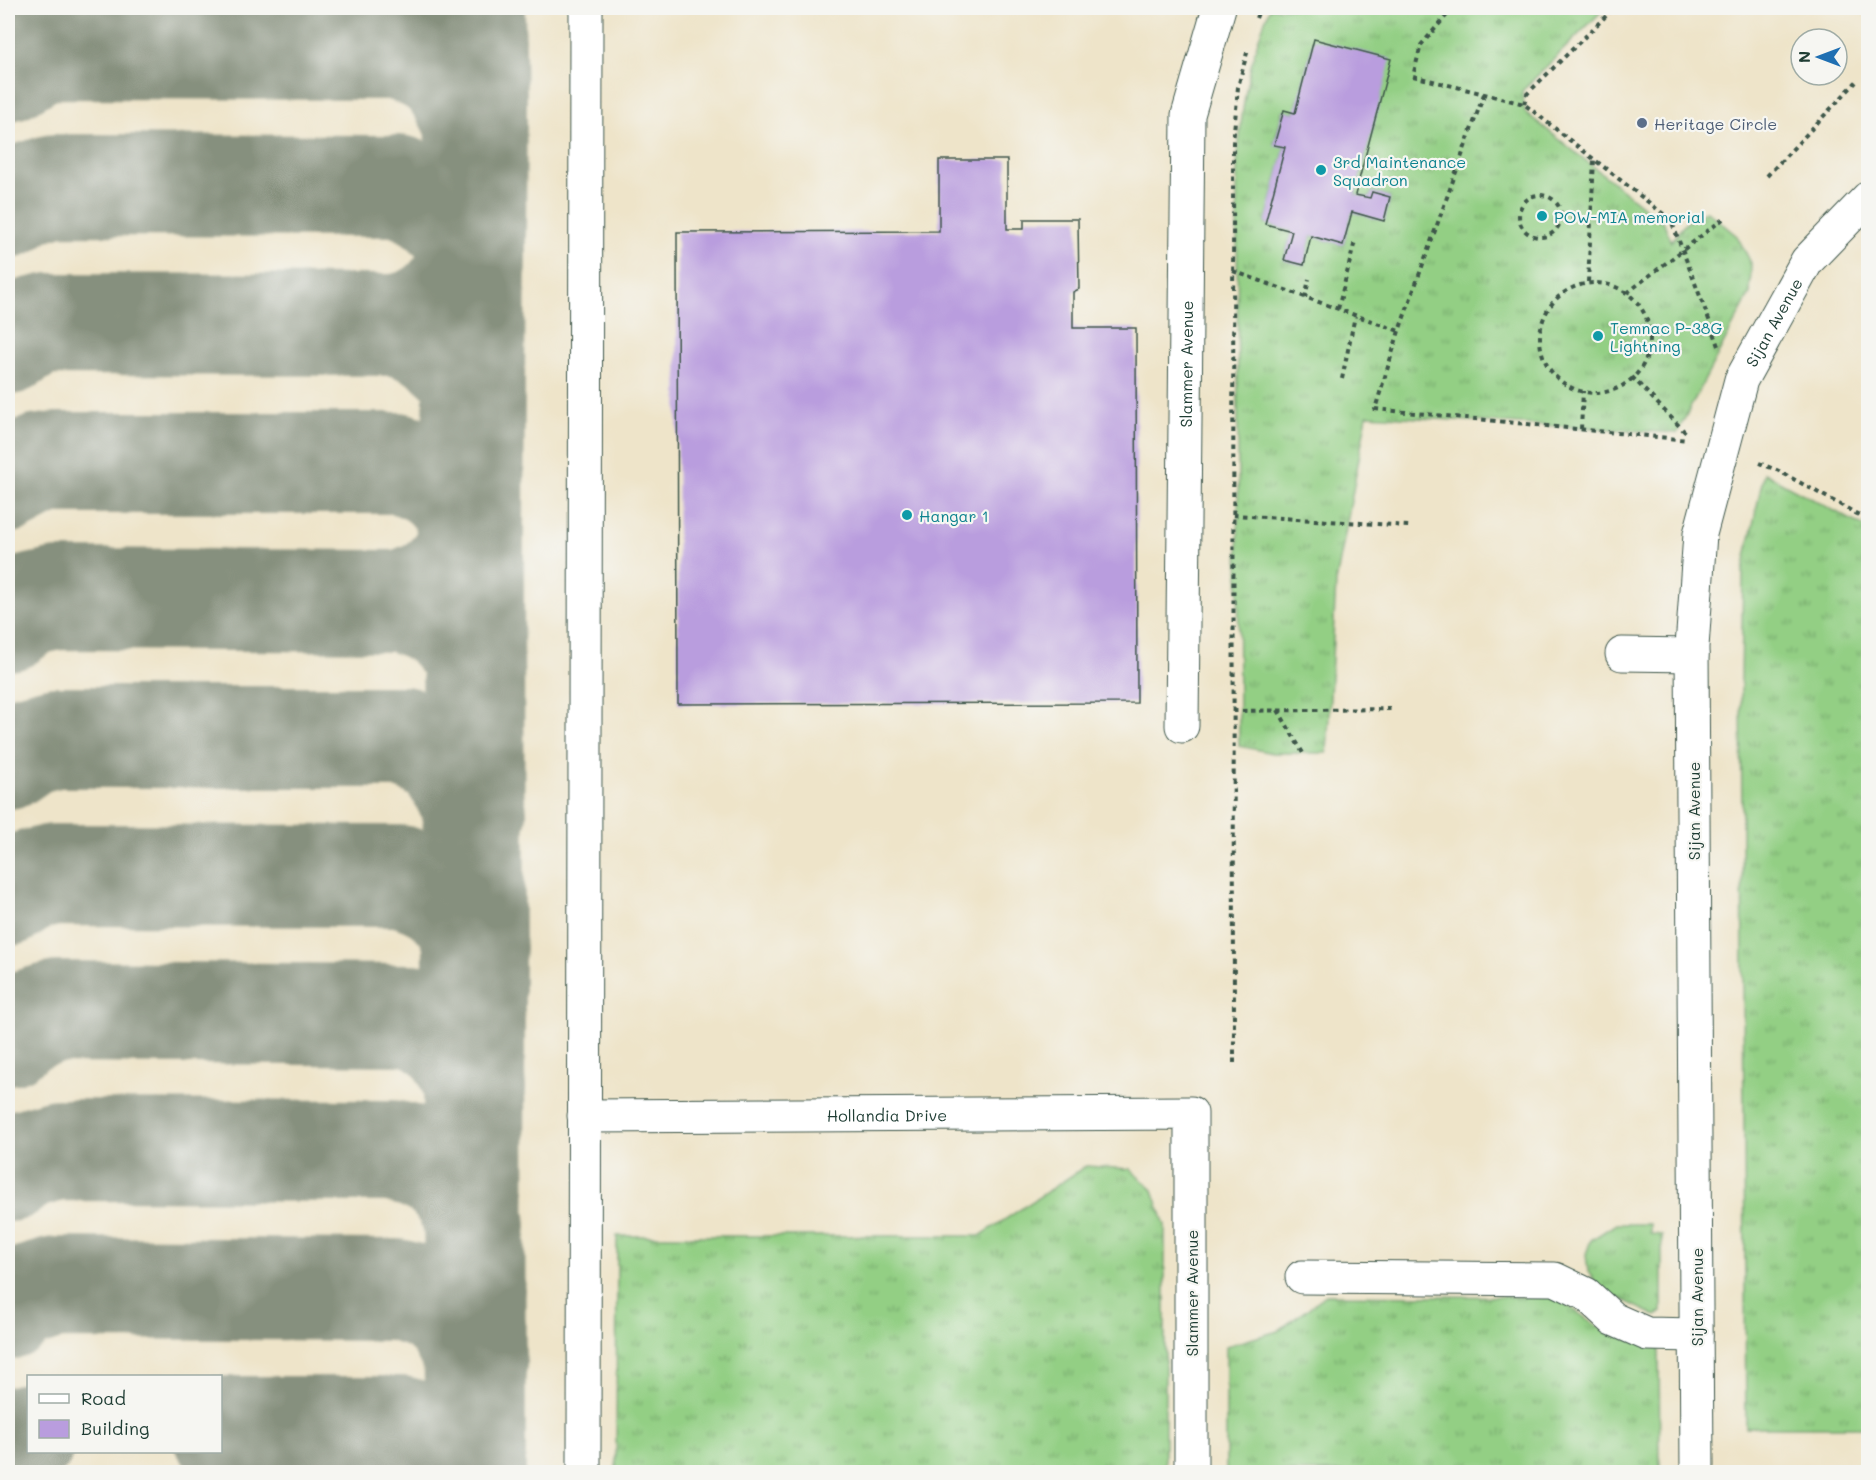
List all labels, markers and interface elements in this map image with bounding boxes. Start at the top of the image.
north arrow [1789,27,1849,87]
text: N [1793,51,1814,63]
place label: Heritage Circle [1654,113,1777,134]
marker: Heritage Circle [1635,116,1649,130]
place label: 3rd Maintenance Squadron [1333,151,1466,190]
marker: 3rd Maintenance Squadron [1314,163,1328,177]
place label: POW-MIA memorial [1554,206,1705,227]
marker: POW-MIA memorial [1535,209,1549,223]
street label: Sijan Avenue [1740,274,1806,370]
street label: Slammer Avenue [1174,300,1197,428]
place label: Temnac P-38G Lightning [1610,317,1723,356]
marker: Temnac P-38G Lightning [1591,329,1605,343]
place label: Hangar 1 [919,505,989,526]
marker: Hangar 1 [900,508,914,522]
street label: Sijan Avenue [1683,762,1704,860]
street label: Hollandia Drive [827,1104,947,1125]
street label: Slammer Avenue [1181,1230,1202,1356]
street label: Sijan Avenue [1686,1248,1707,1346]
legend [27,1375,222,1453]
text: Road [81,1386,126,1410]
text: Building [81,1416,149,1440]

